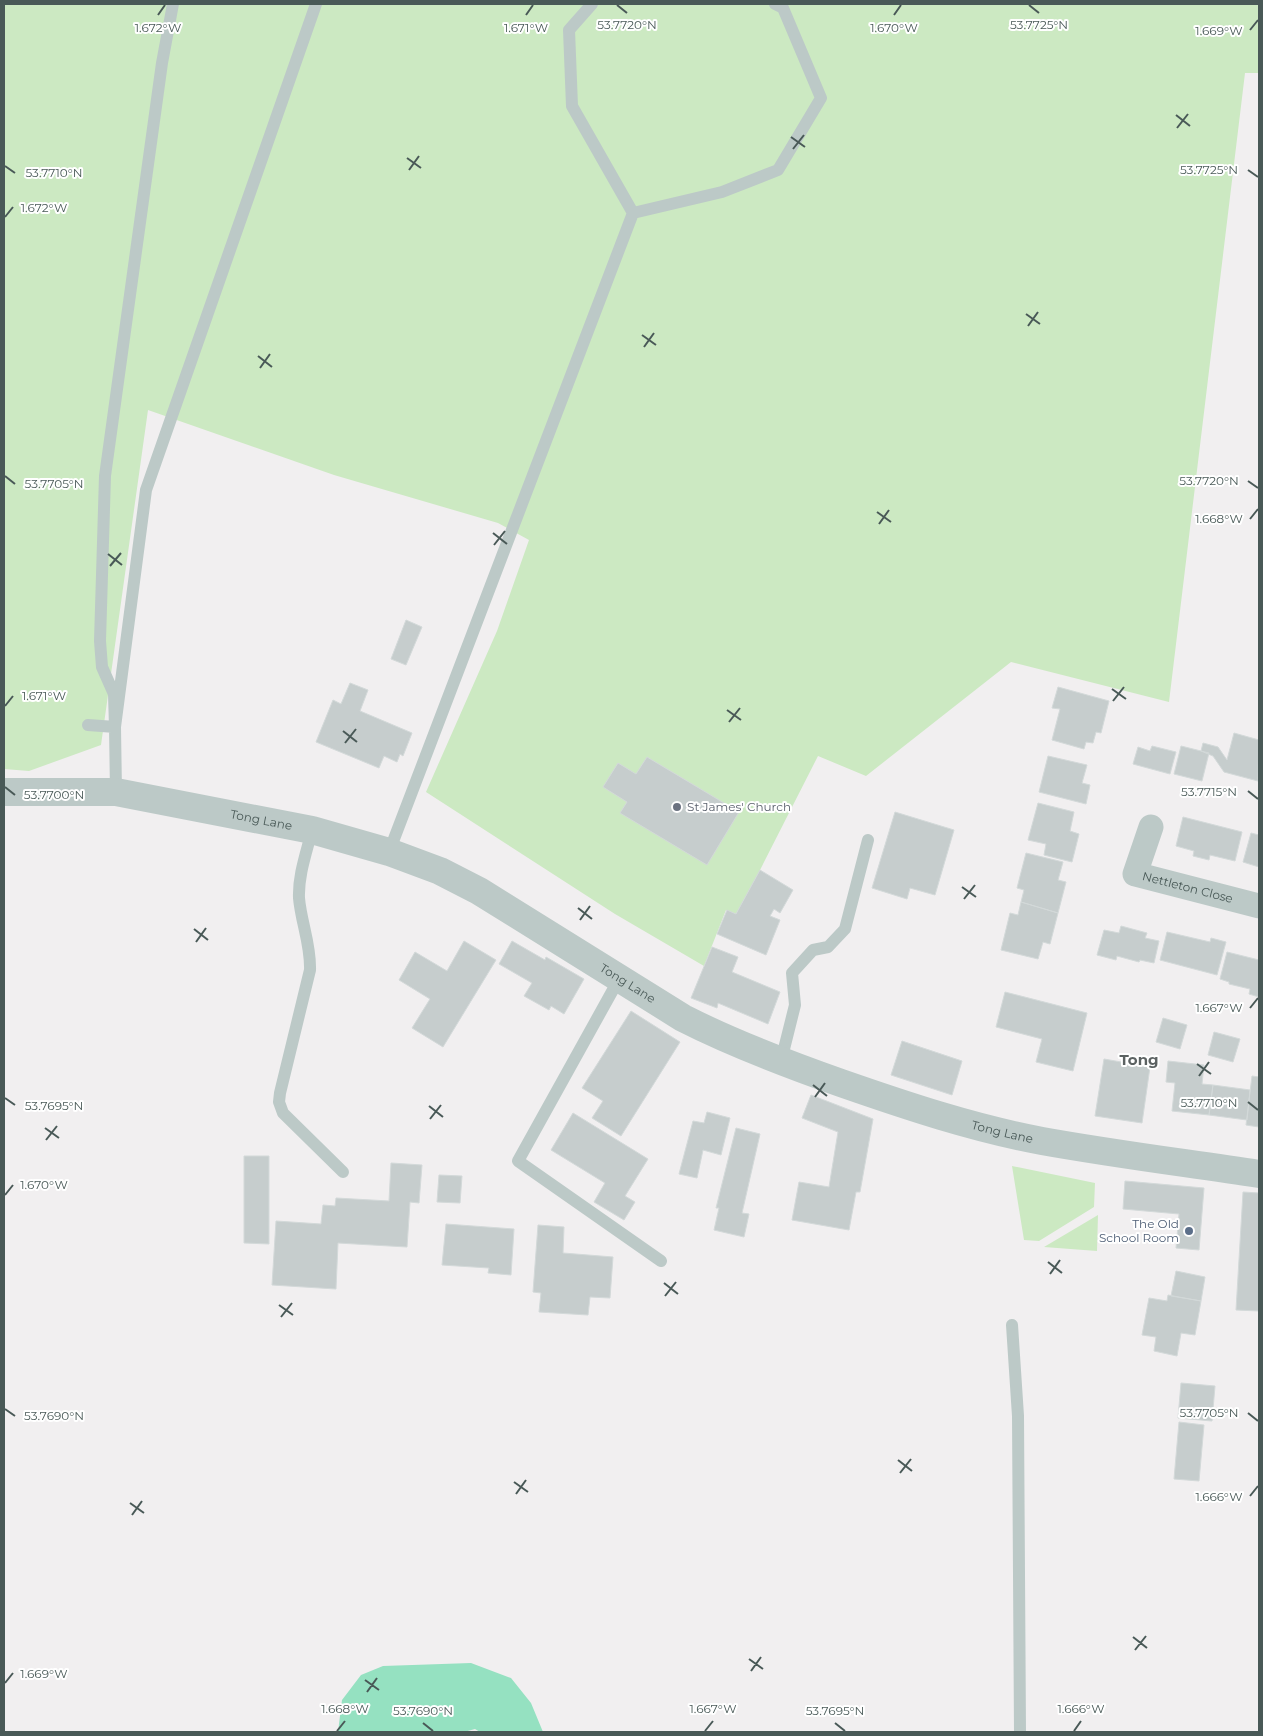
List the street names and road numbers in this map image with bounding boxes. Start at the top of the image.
street label: Tong Lane [229,806,294,833]
street label: Nettleton Close [1141,868,1235,906]
street label: Tong Lane [597,960,658,1006]
street label: Tong Lane [970,1117,1035,1146]

